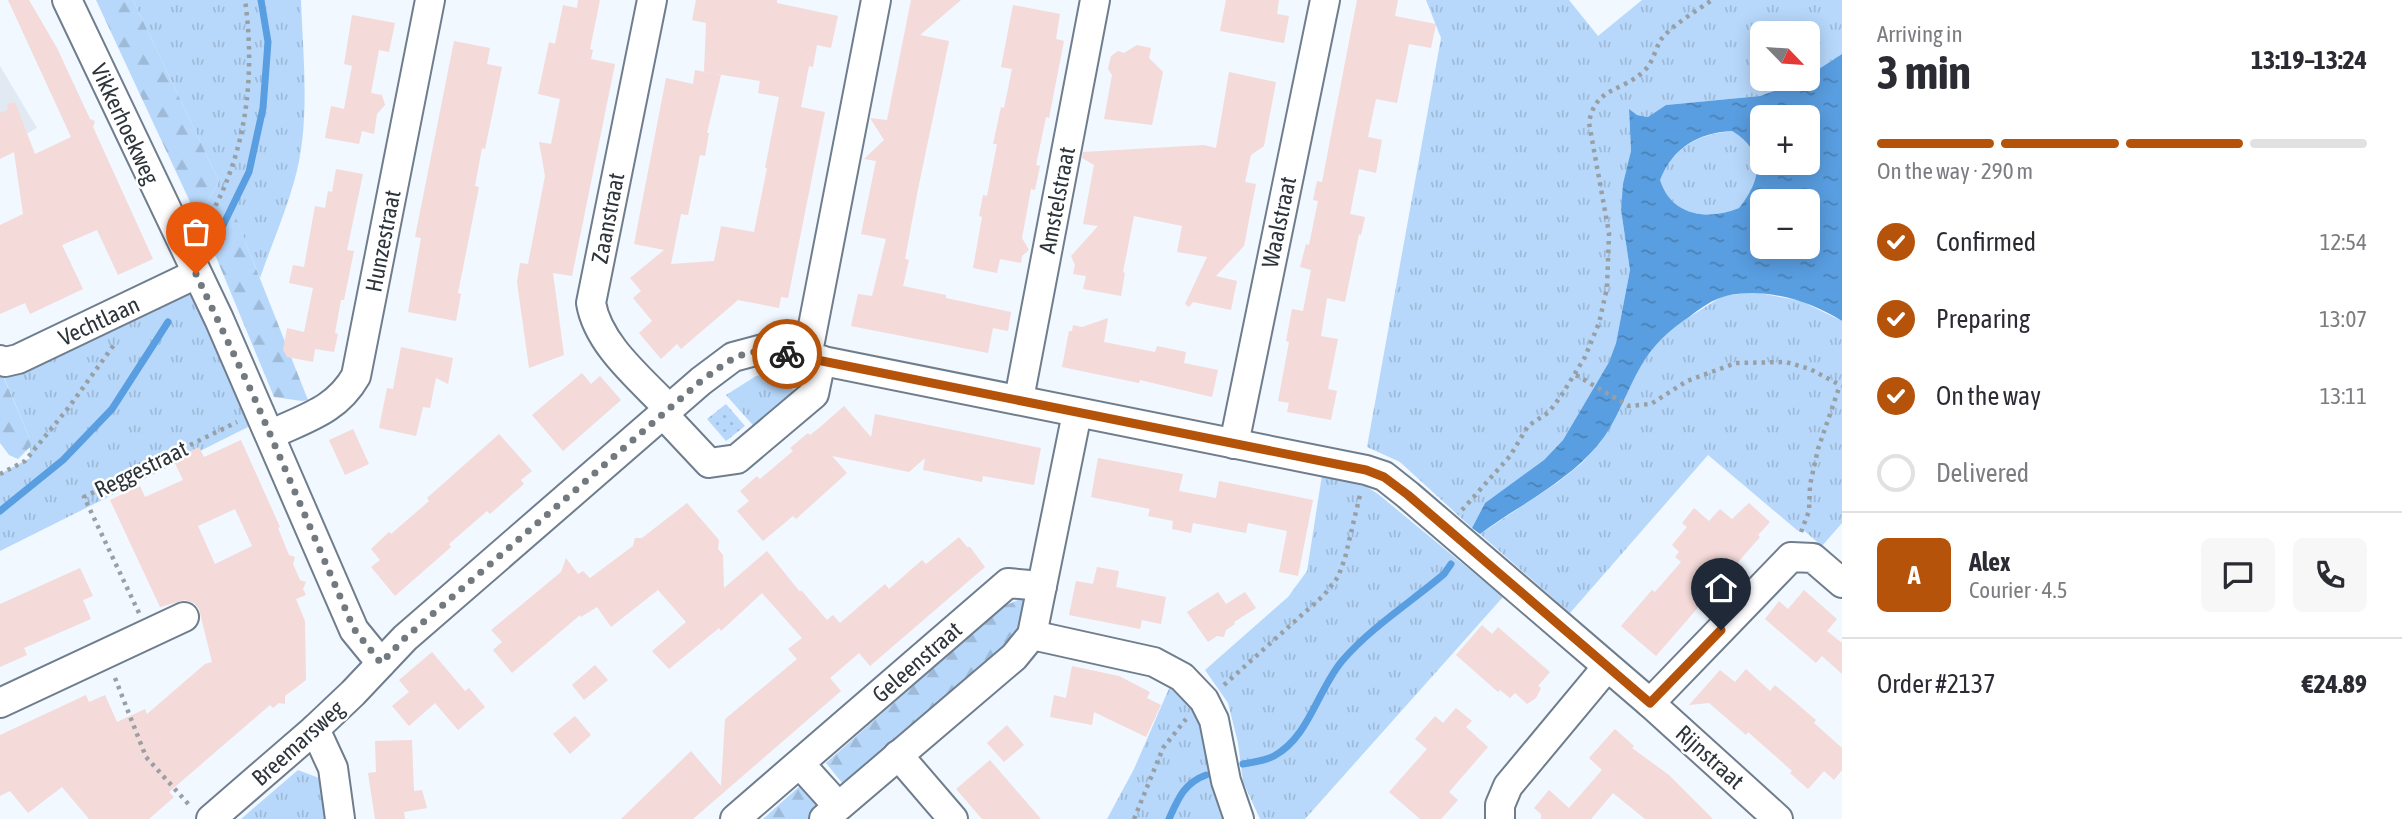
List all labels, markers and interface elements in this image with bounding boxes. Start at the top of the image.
north arrow [1750,21,1820,91]
map controls [1750,21,1820,259]
text: Arriving in [1877,21,1963,47]
text: 13:19–13:24 [2251,45,2367,75]
text: 3 min [1877,46,1971,99]
street label: Vikkerhoekweg [86,60,164,188]
button: + [1750,105,1820,175]
street label: Amstelstraat [1034,145,1080,255]
text: On the way · 290 m [1877,158,2033,184]
street label: Zaanstraat [586,170,630,266]
street label: Waalstraat [1257,174,1301,270]
street label: Hunzestraat [360,188,406,294]
button: − [1750,189,1820,259]
pin [166,202,226,274]
icon: bag [177,213,215,251]
icon: check [1877,223,1915,261]
text: Confirmed [1936,227,2036,257]
text: 12:54 [2320,229,2367,255]
street label: Vechtlaan [55,291,143,351]
icon: check [1877,300,1915,338]
text: Preparing [1936,304,2030,334]
text: 13:07 [2319,306,2367,332]
courier [752,319,822,389]
icon: bike [768,335,806,373]
icon: check [1877,377,1915,415]
text: On the way [1936,381,2041,411]
text: 13:11 [2320,383,2367,409]
street label: Reggestraat [90,435,192,503]
text: Delivered [1936,458,2029,488]
button: chat [2201,538,2275,612]
button: phone [2293,538,2367,612]
text: Alex [1969,547,2010,577]
pin [1691,558,1751,630]
text: A [1908,560,1920,590]
icon: home [1702,569,1740,607]
text: Courier · 4.5 [1969,577,2068,603]
street label: Geleenstraat [867,616,967,708]
text: Order #2137 [1877,669,1996,699]
text: €24.89 [2302,669,2367,699]
street label: Breemarsweg [247,695,349,791]
street label: Rijnstraat [1671,720,1749,794]

